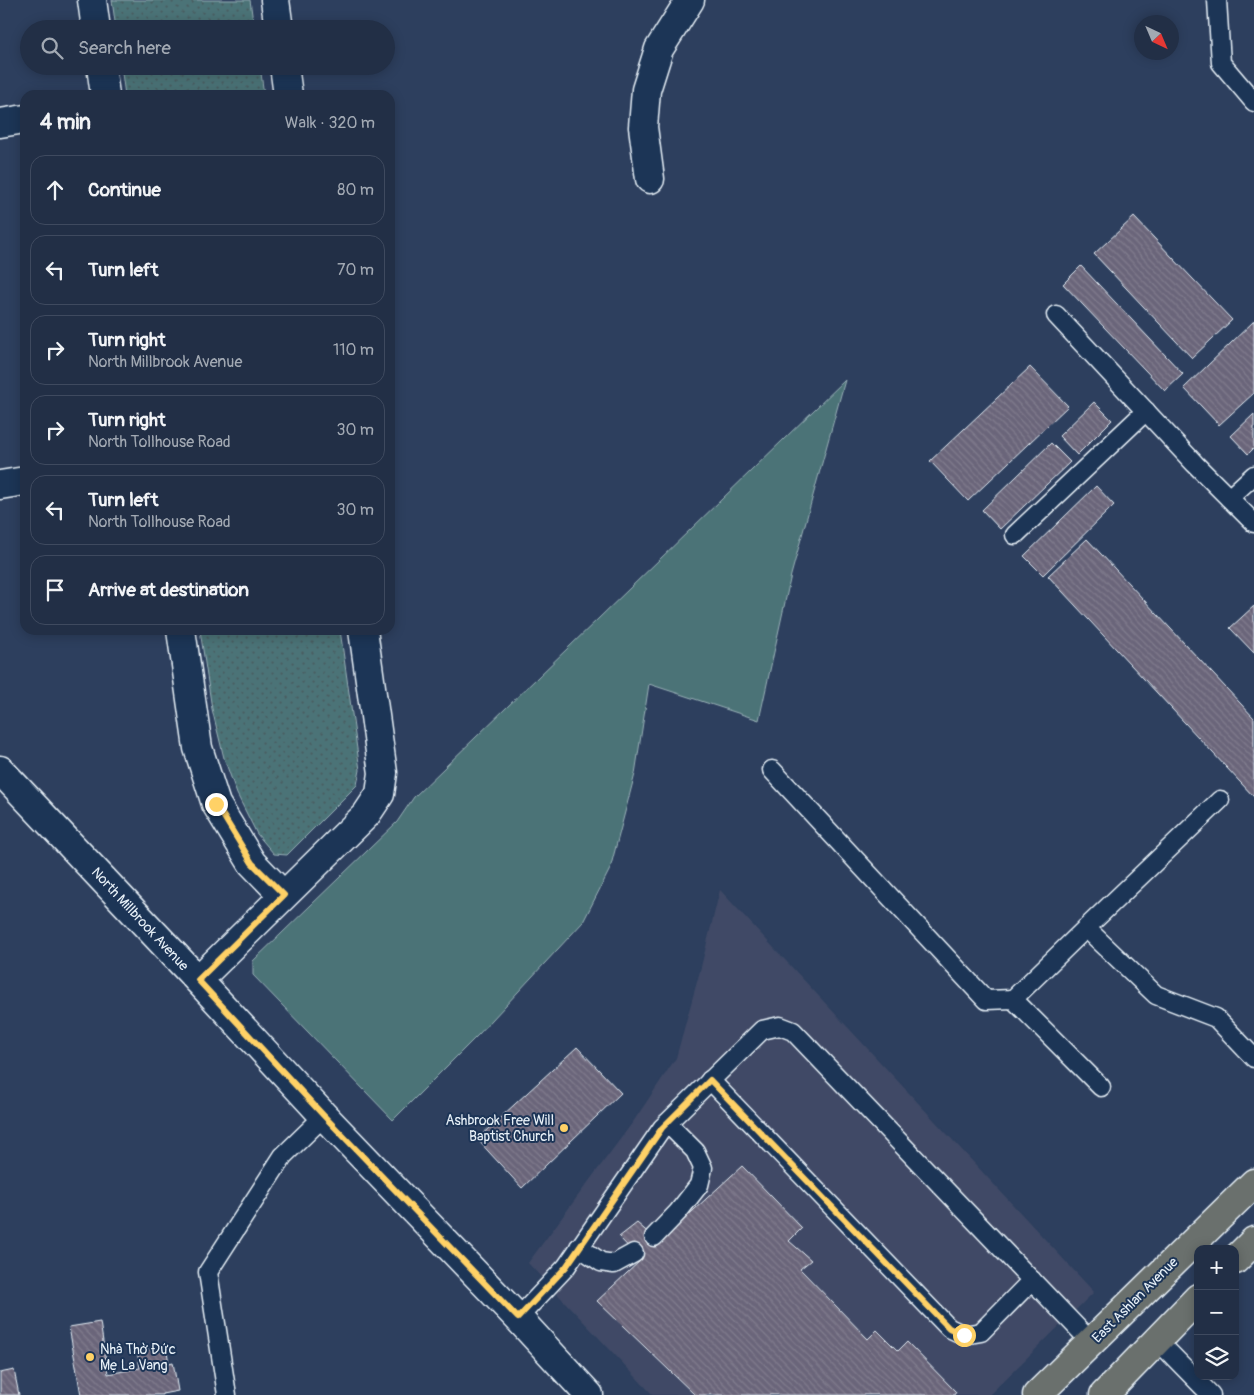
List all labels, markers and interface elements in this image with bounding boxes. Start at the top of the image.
north arrow [1134,15,1179,60]
search box [20,20,395,75]
icon: search [38,34,66,62]
text: Search here [78,36,171,60]
text: 4 min [40,109,91,136]
text: Walk · 320 m [285,113,375,133]
icon: ahead [41,176,69,204]
text: Continue [88,178,161,202]
text: 80 m [337,180,374,200]
icon: left [41,256,69,284]
text: Turn left [88,258,158,282]
text: 70 m [337,260,374,280]
text: Turn right [88,328,166,352]
icon: right [41,336,69,364]
text: 110 m [333,340,374,360]
text: North Millbrook Avenue [88,352,242,372]
text: Turn right [88,408,166,432]
icon: right [41,416,69,444]
text: 30 m [336,420,374,440]
text: North Tollhouse Road [88,432,231,452]
text: Turn left [88,488,158,512]
icon: left [41,496,69,524]
text: 30 m [336,500,374,520]
text: North Tollhouse Road [88,512,231,532]
icon: arrive [41,576,69,604]
text: Arrive at destination [88,578,249,602]
route end [205,793,228,816]
street label: North Millbrook Avenue [88,864,192,974]
place label: Ashbrook Free Will Baptist Church [445,1112,554,1145]
marker: Ashbrook Free Will Baptist Church [558,1122,570,1134]
map controls [1194,1245,1239,1380]
button: + [1194,1245,1239,1290]
street label: East Ashlan Avenue [1089,1254,1181,1346]
button: − [1194,1290,1239,1335]
route start [953,1324,976,1347]
button: layers [1194,1335,1239,1380]
place label: Nhà Thờ Đức Mẹ La Vang [100,1341,176,1374]
marker: Nhà Thờ Đức Mẹ La Vang [84,1351,96,1363]

